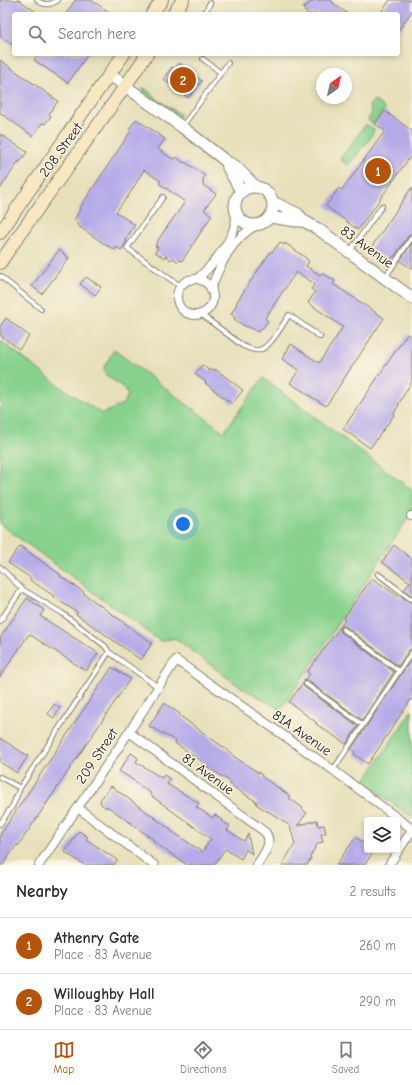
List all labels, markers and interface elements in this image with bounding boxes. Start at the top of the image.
search box [12,12,400,56]
icon: search [26,23,48,45]
text: Search here [58,25,136,43]
pin: 2 [170,65,196,95]
north arrow [316,68,352,104]
street label: 208 Street [36,119,87,180]
pin: 1 [365,156,391,186]
street label: 83 Avenue [337,222,397,272]
your location [173,514,193,534]
street label: 81A Avenue [269,706,335,760]
street label: 209 Street [72,724,122,787]
street label: 81 Avenue [179,749,237,799]
map controls [364,817,400,853]
button: layers [364,817,400,853]
text: Nearby [16,882,67,901]
text: 2 results [349,884,396,899]
text: Athenry Gate [54,929,139,947]
text: 1 [26,938,32,953]
text: 260 m [359,938,396,953]
text: Place · 83 Avenue [54,947,152,962]
text: Willoughby Hall [54,985,154,1003]
text: 2 [26,994,32,1009]
text: 290 m [359,994,396,1009]
text: Place · 83 Avenue [54,1003,152,1018]
tab: Map [53,1039,75,1076]
tab: Directions [180,1039,227,1076]
tab: Saved [332,1039,359,1076]

